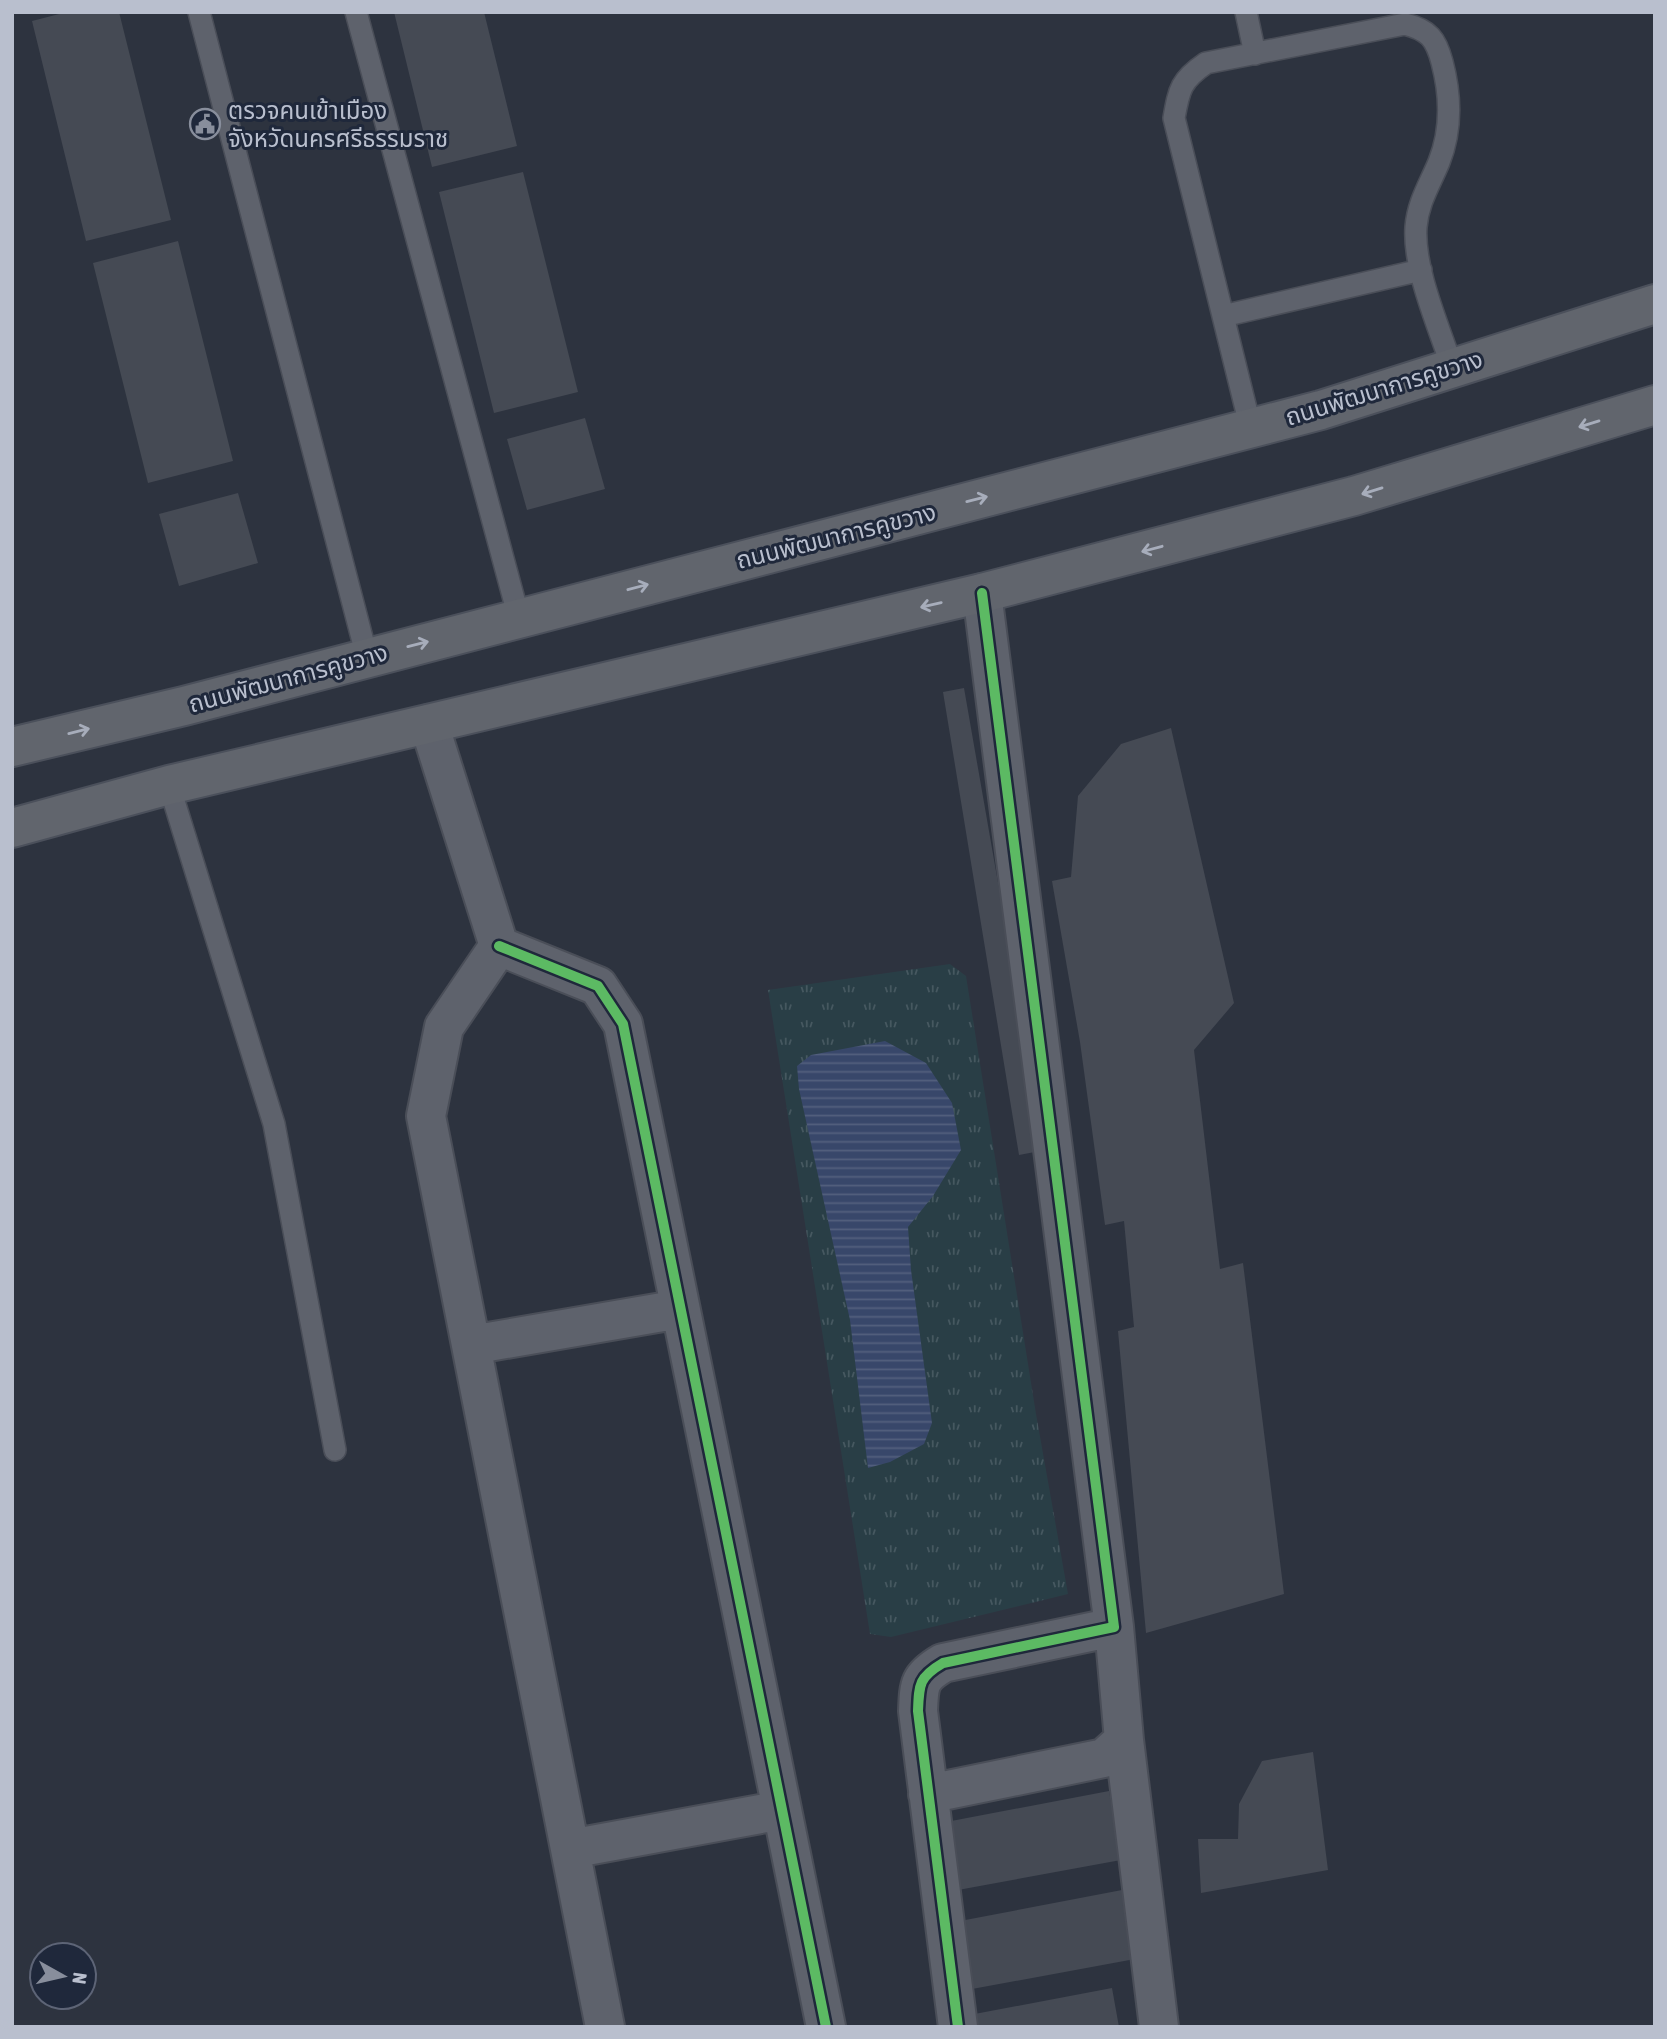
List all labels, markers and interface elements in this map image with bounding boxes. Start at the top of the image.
place label: ตรวจคนเข้าเมือง จังหวัดนครศรีธรรมราช [228,97,448,152]
public building icon: ตรวจคนเข้าเมือง จังหวัดนครศรีธรรมราช [188,107,222,141]
street label: ถนนพัฒนาการคูขวาง [1282,345,1486,433]
one-way arrow [1579,419,1601,432]
one-way arrow [1361,485,1383,498]
one-way arrow [965,492,987,505]
street label: ถนนพัฒนาการคูขวาง [733,498,939,576]
one-way arrow [1141,543,1164,556]
one-way arrow [626,580,649,593]
one-way arrow [920,599,943,612]
one-way arrow [406,637,428,650]
street label: ถนนพัฒนาการคูขวาง [186,638,391,719]
one-way arrow [67,724,89,737]
north arrow [28,1941,98,2011]
text: N [68,1971,92,1985]

